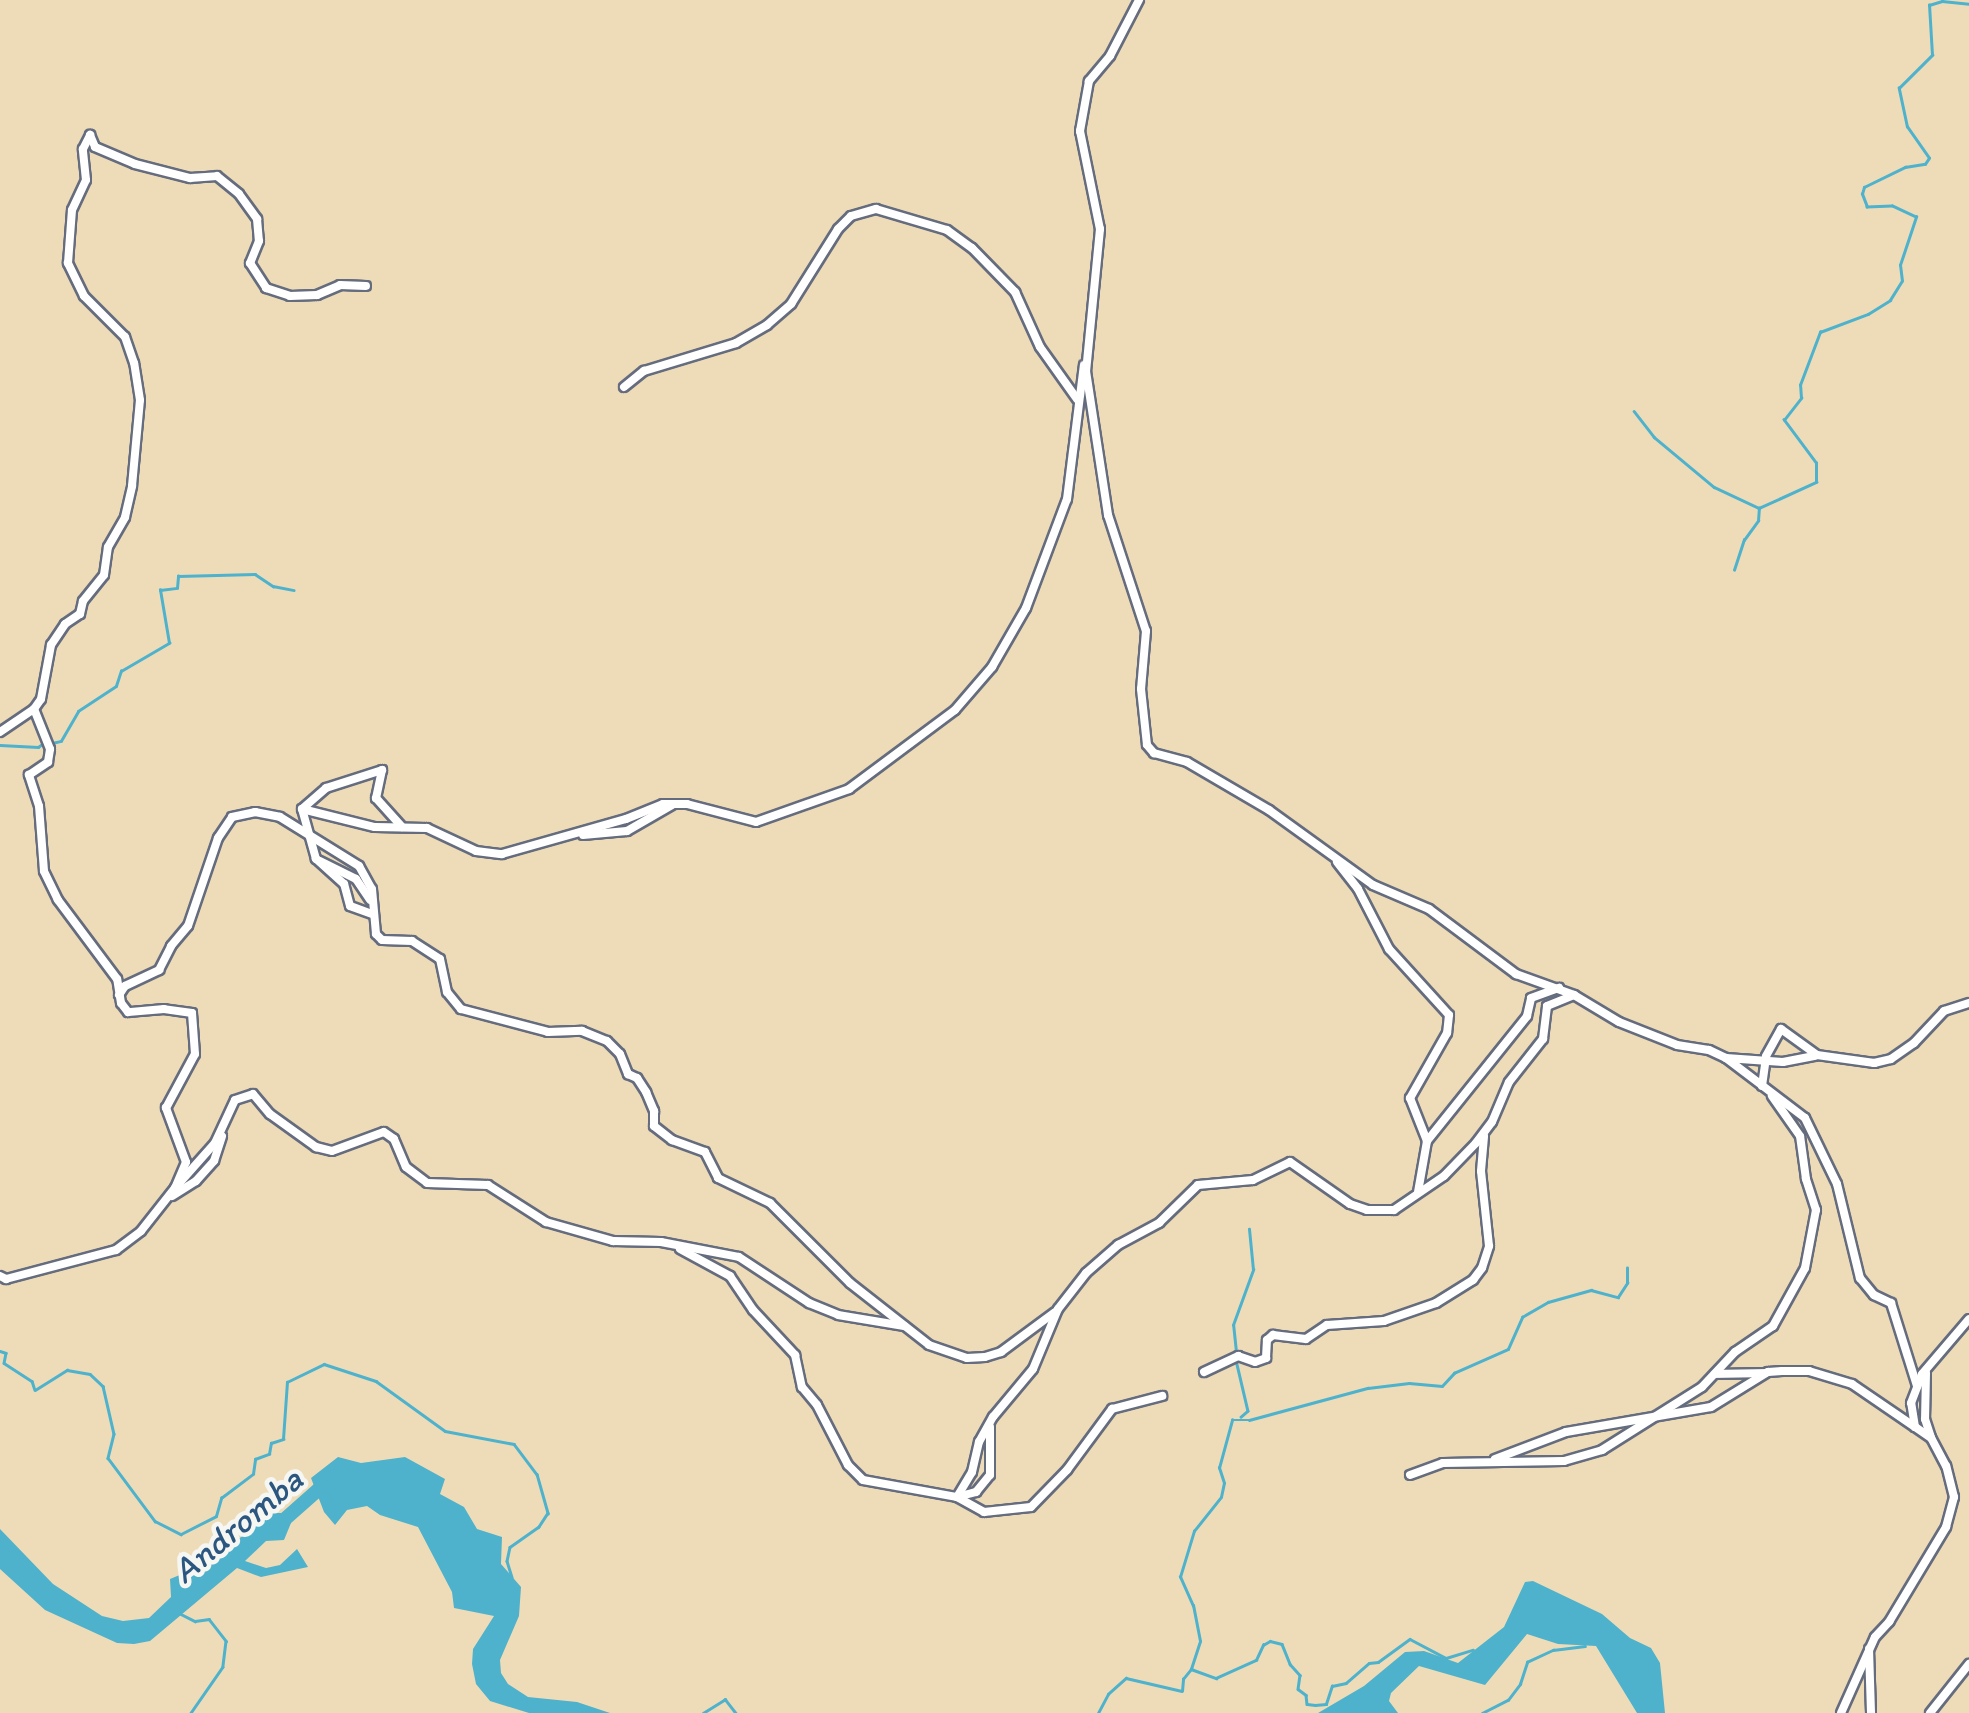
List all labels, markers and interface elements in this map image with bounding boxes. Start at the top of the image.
water label: Andromba [163,1458,311,1592]

